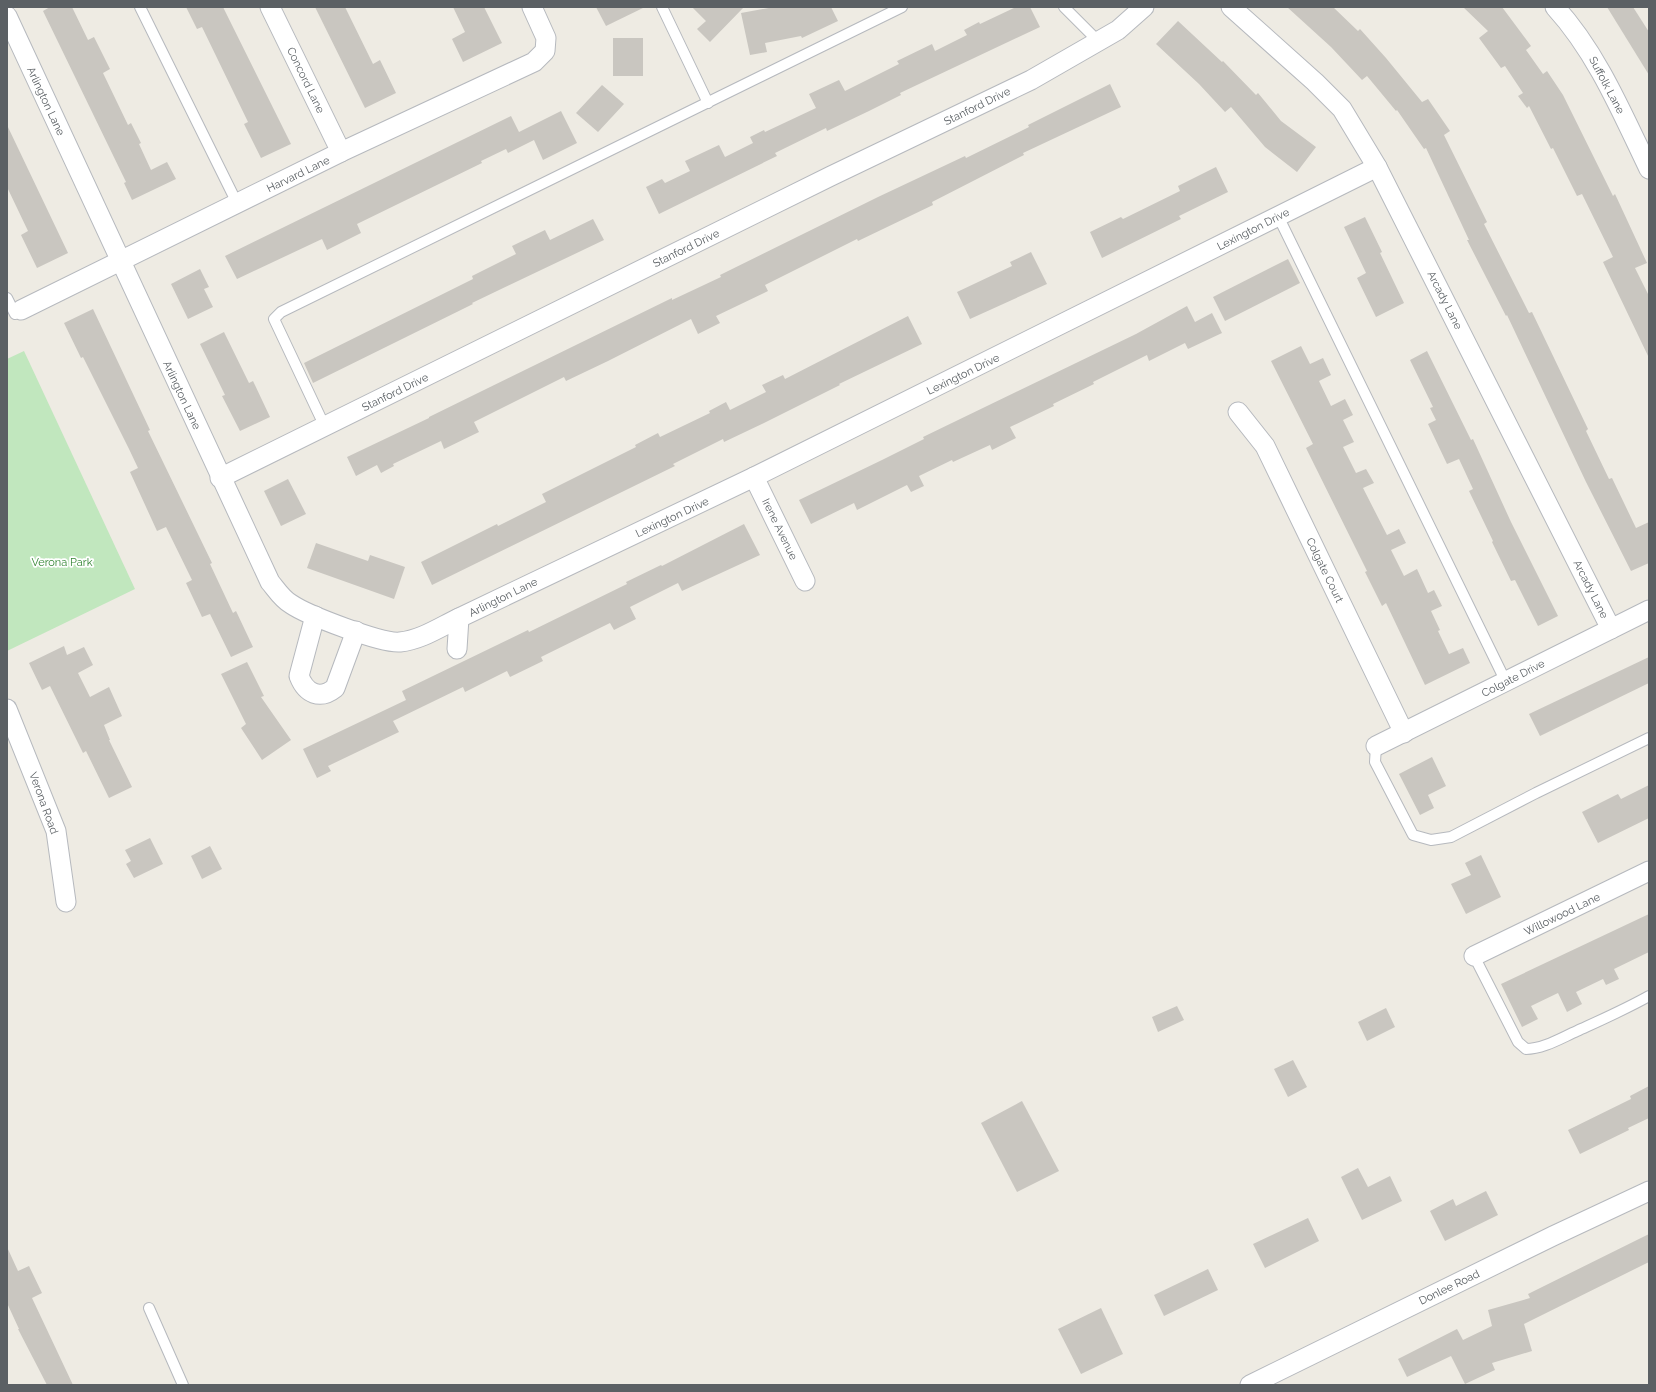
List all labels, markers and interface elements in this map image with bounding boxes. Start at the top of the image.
street label: Concord Lane [284,45,327,116]
street label: Suffolk Lane [1586,54,1627,117]
street label: Arlington Lane [24,65,67,138]
street label: Stanford Drive [942,85,1013,128]
street label: Harvard Lane [265,153,332,195]
street label: Lexington Drive [1215,205,1292,253]
street label: Stanford Drive [651,227,722,270]
street label: Arcady Lane [1424,269,1465,332]
street label: Lexington Drive [925,351,1002,398]
street label: Arlington Lane [160,359,203,432]
street label: Stanford Drive [360,371,431,414]
street label: Lexington Drive [634,495,711,540]
street label: Irene Avenue [759,496,800,563]
street label: Colgate Court [1303,536,1346,605]
park label: Verona Park [31,556,93,569]
street label: Arcady Lane [1570,558,1611,621]
street label: Arlington Lane [467,575,540,620]
street label: Colgate Drive [1480,657,1547,700]
street label: Verona Road [26,770,61,836]
street label: Willowood Lane [1522,890,1603,938]
street label: Donlee Road [1417,1267,1482,1308]

